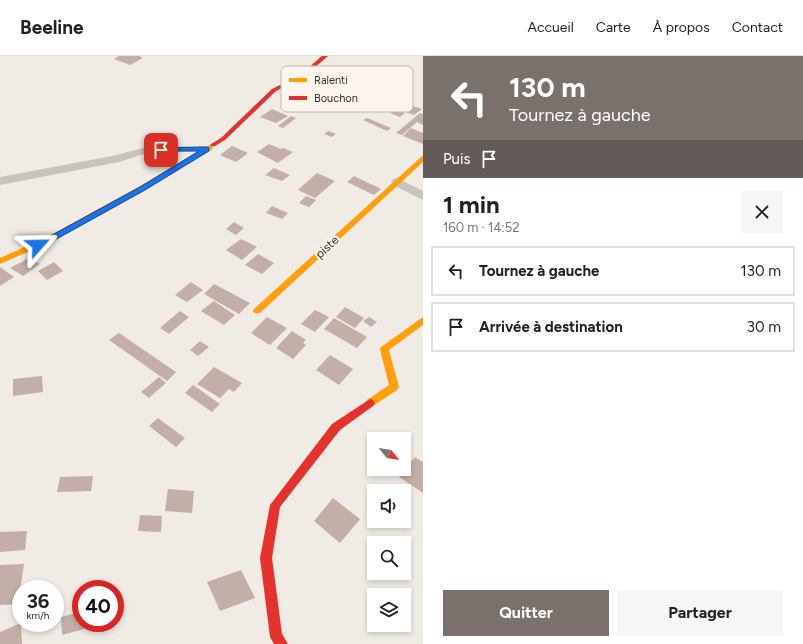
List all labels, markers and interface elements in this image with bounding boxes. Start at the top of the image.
text: Beeline [20,16,84,39]
text: Accueil [528,19,574,36]
text: Carte [596,19,631,36]
text: À propos [653,19,710,36]
text: Contact [732,19,783,36]
legend [281,66,413,112]
text: 130 m [509,70,586,104]
icon: left [443,72,495,124]
text: Ralenti [314,74,348,87]
text: Bouchon [314,92,358,105]
text: Tournez à gauche [509,104,651,126]
pin [144,133,178,167]
icon: arrive [150,139,172,161]
icon: arrive [478,148,500,170]
text: Puis [443,150,470,168]
text: 1 min [443,190,500,219]
button: close [741,191,783,233]
text: 160 m · 14:52 [443,220,520,235]
position arrow [17,224,59,266]
street label: piste [313,233,342,261]
icon: left [445,260,467,282]
text: Tournez à gauche [479,262,599,280]
text: 130 m [741,262,781,280]
icon: arrive [445,316,467,338]
text: Arrivée à destination [479,318,623,336]
text: 30 m [747,318,781,336]
north arrow [367,432,411,476]
map controls [367,432,411,632]
button: sound [367,484,411,528]
button: search [367,536,411,580]
speed limit sign: 40 [72,580,124,632]
button: layers [367,588,411,632]
text: 36 [27,589,49,613]
button: Quitter [443,590,609,636]
button: Partager [617,590,783,636]
text: km/h [27,609,49,622]

